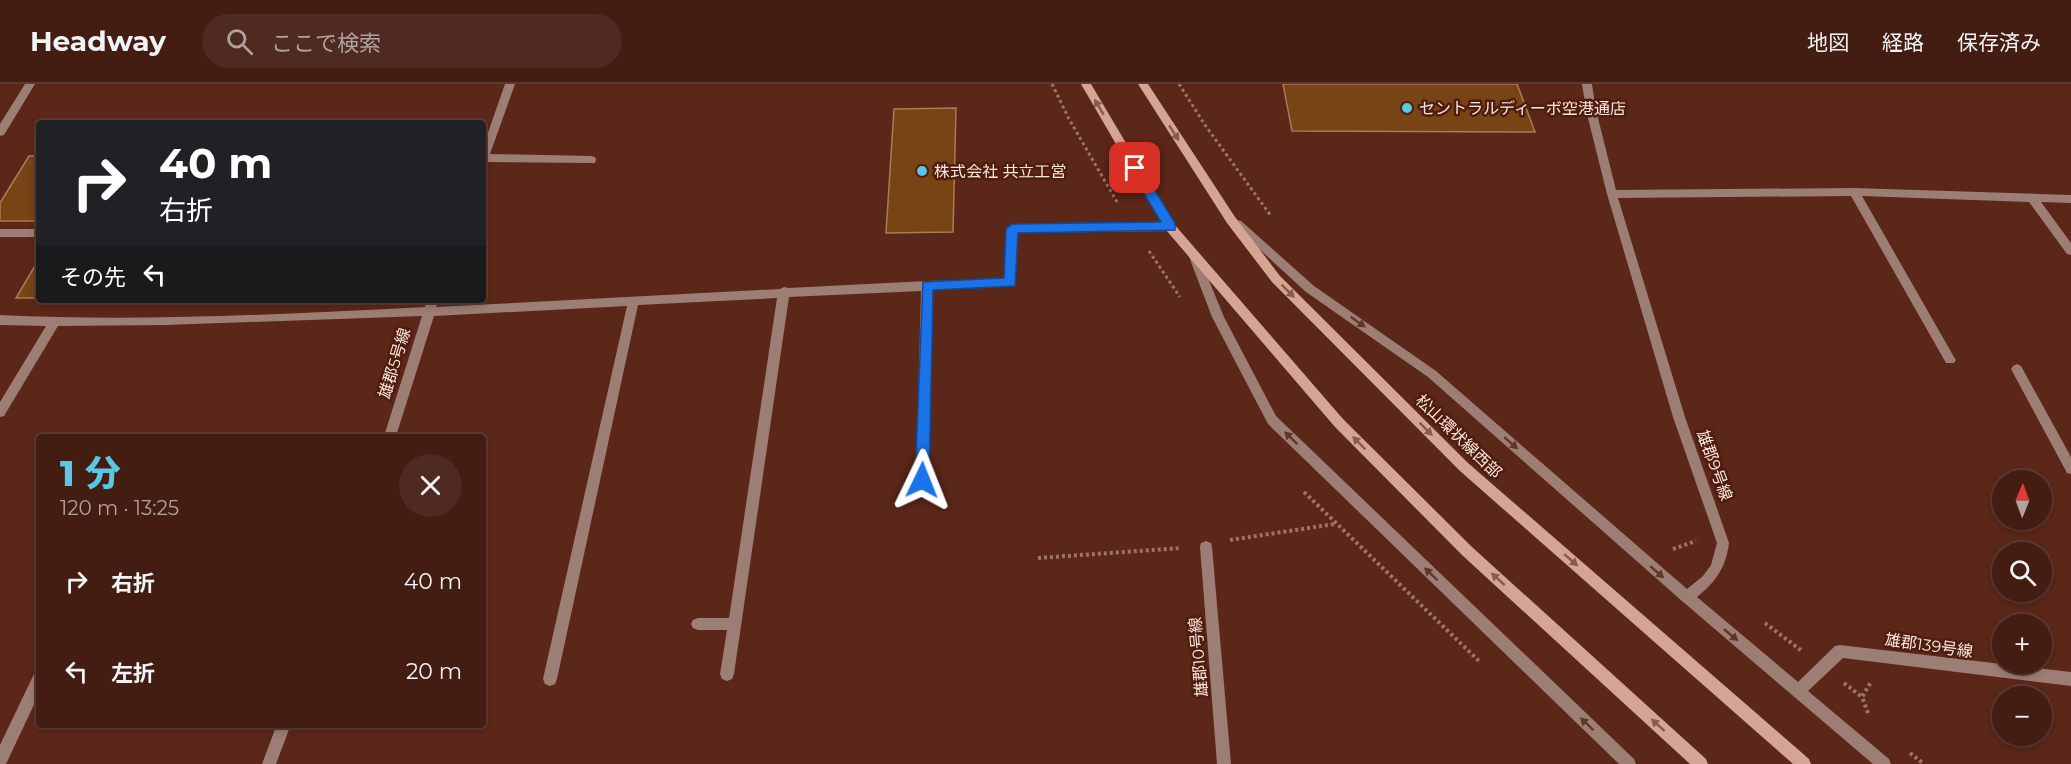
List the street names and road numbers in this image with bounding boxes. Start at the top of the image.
street label: 雄郡5号線 [375,325,414,401]
street label: 松山環状線西部 [1412,391,1506,482]
street label: 雄郡9号線 [1693,427,1736,503]
street label: 雄郡10号線 [1186,616,1211,698]
street label: 雄郡139号線 [1884,630,1974,661]

